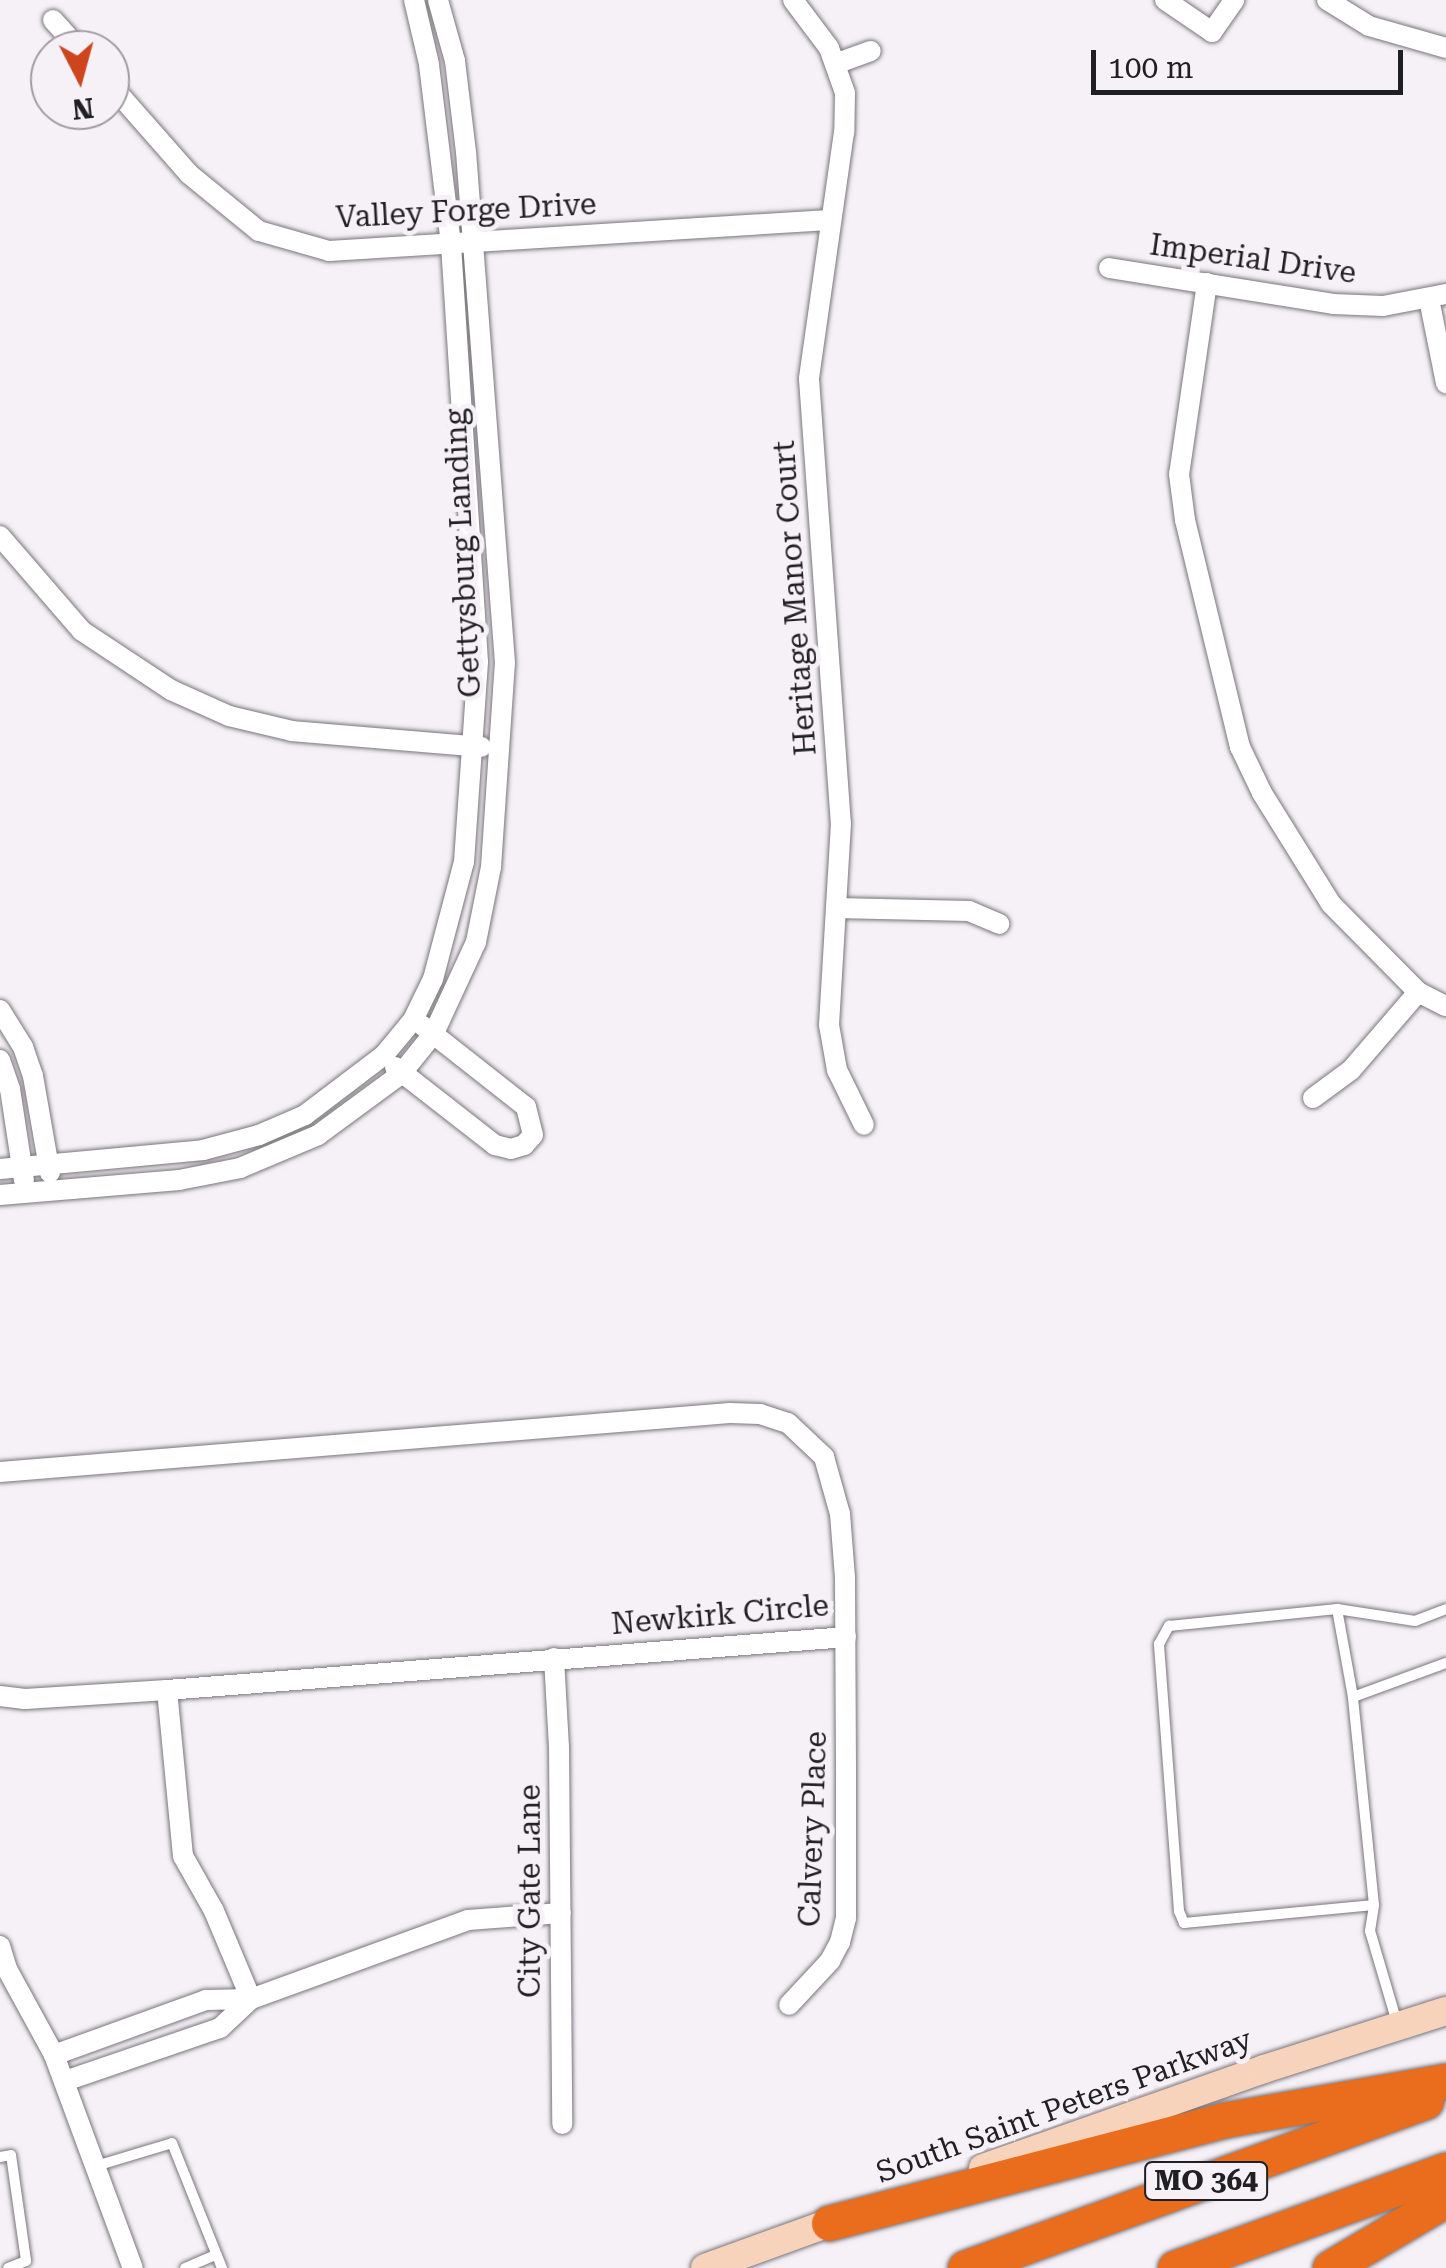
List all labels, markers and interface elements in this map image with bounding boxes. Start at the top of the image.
north arrow [30,30,130,130]
scale bar [1096,30,1408,92]
text: 100 m [1108,50,1193,85]
text: N [71,91,95,126]
street label: Valley Forge Drive [335,186,597,236]
street label: Imperial Drive [1147,227,1359,291]
street label: Gettysburg Landing [437,408,489,698]
street label: Heritage Manor Court [766,439,824,757]
street label: Newkirk Circle [610,1588,830,1642]
street label: Calvery Place [792,1730,834,1928]
street label: City Gate Lane [512,1784,548,1998]
street label: South Saint Peters Parkway [871,2021,1257,2191]
road number: MO 364 [1144,2158,1268,2204]

